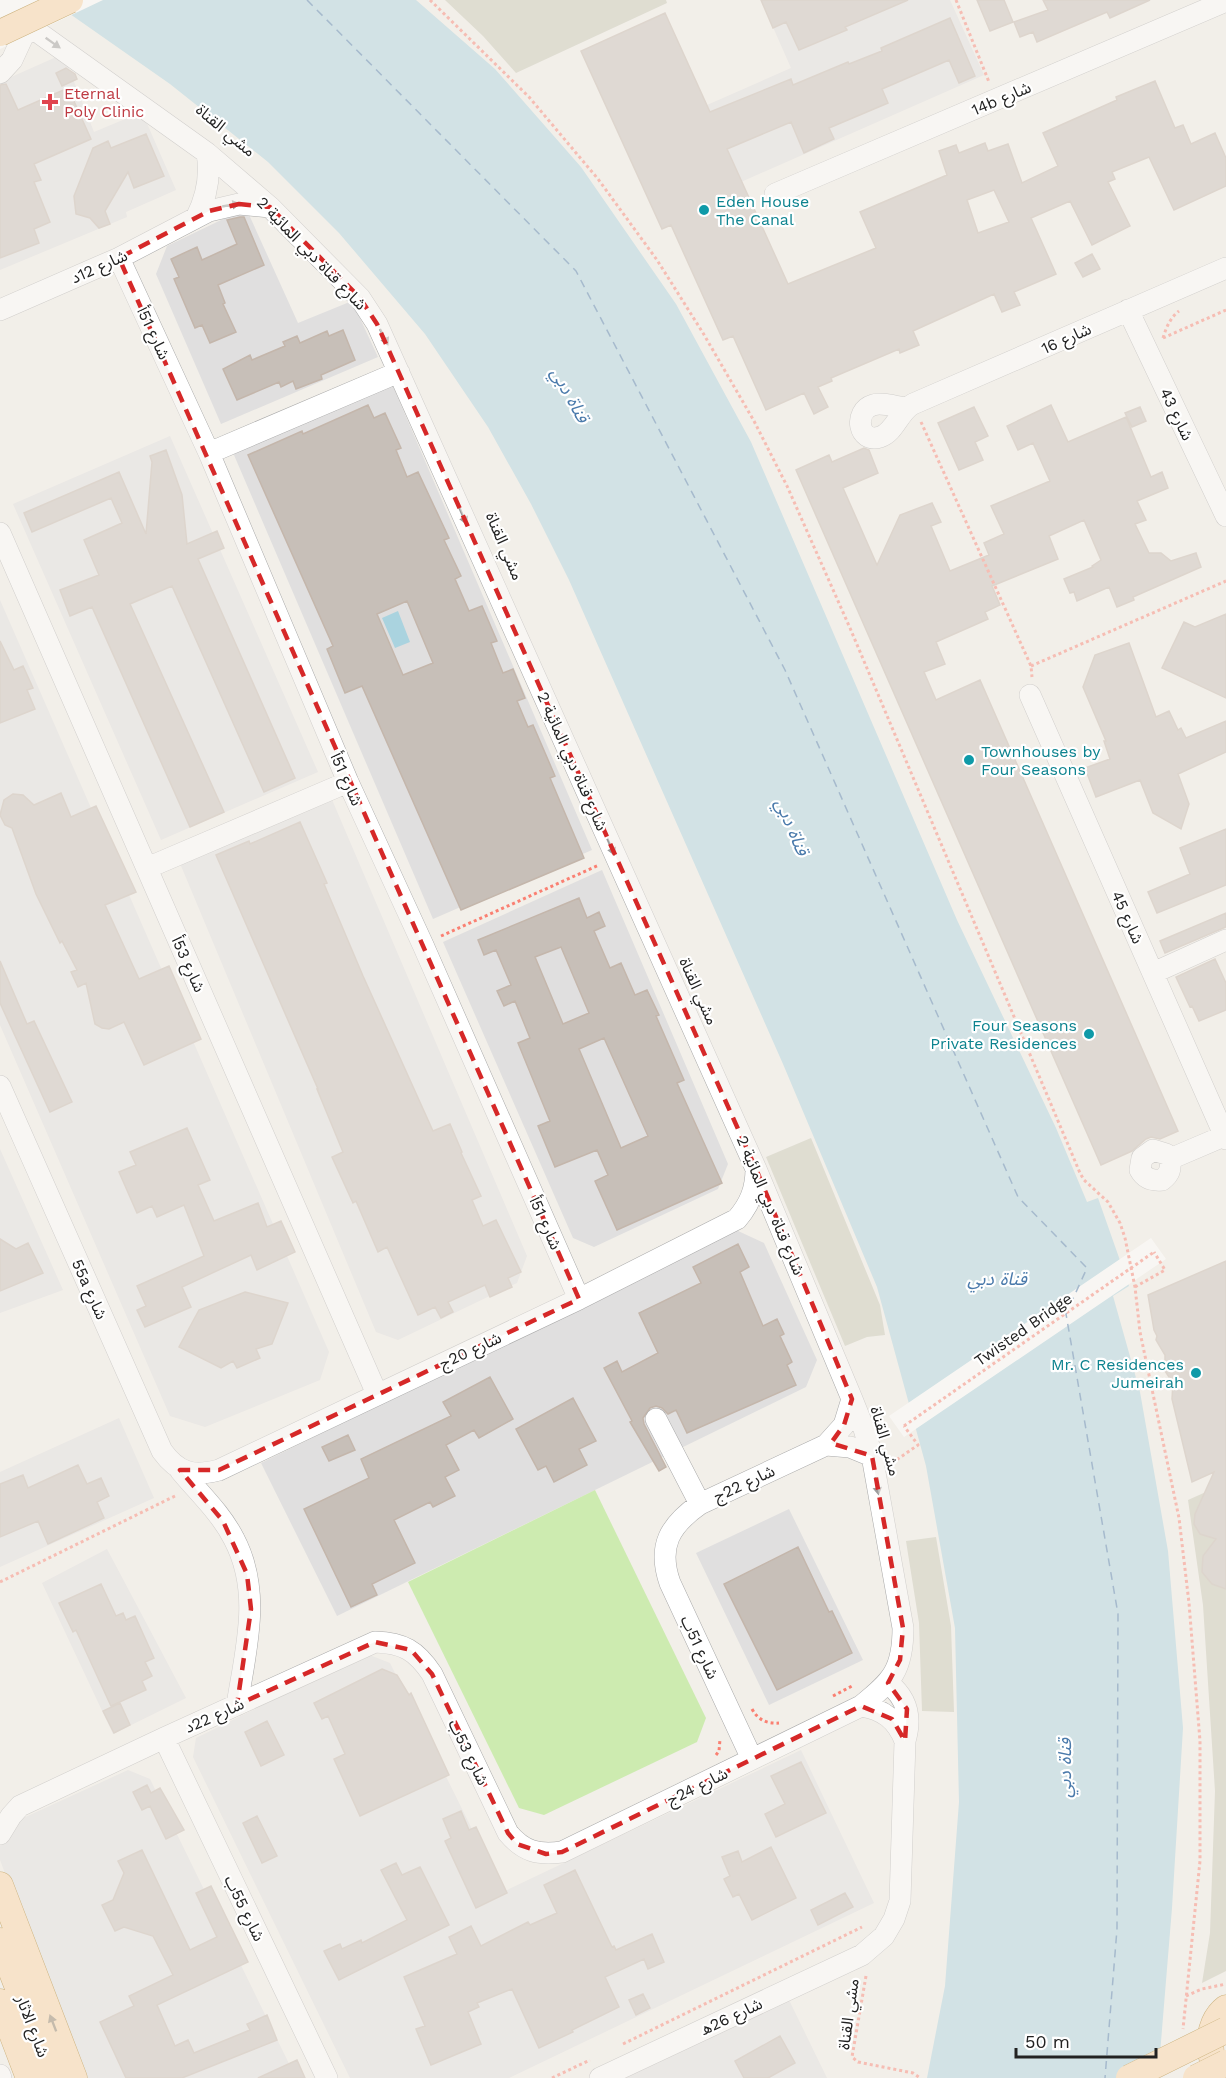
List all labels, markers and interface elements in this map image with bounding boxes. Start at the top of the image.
one-way arrow [44,37,60,49]
street label: 14b شارع [969,77,1035,122]
place label: Eternal Poly Clinic [64,84,144,121]
marker: Eternal Poly Clinic [41,93,59,111]
street label: مشي القناة [190,100,259,163]
place label: Eden House The Canal [716,192,809,229]
street label: شارع قناة دبي المائية 2 [251,193,370,316]
one-way arrow [222,201,241,210]
marker: Eden House The Canal [697,203,711,217]
street label: شارع 12د [68,246,132,290]
street label: شارع 51أ [130,304,174,364]
street label: شارع 16 [1038,319,1095,361]
one-way arrow [380,329,389,346]
water label: قناة دبي [543,364,595,429]
street label: شارع 43 [1153,385,1197,445]
one-way arrow [459,507,468,524]
street label: مشي القناة [479,509,527,584]
street label: شارع قناة دبي المائية 2 [531,689,612,835]
place label: Townhouses by Four Seasons [981,742,1101,779]
street label: شارع 51أ [324,750,367,810]
marker: Townhouses by Four Seasons [962,753,976,767]
water label: قناة دبي [767,795,814,861]
one-way arrow [606,839,616,857]
street label: شارع 45 [1105,888,1148,948]
street label: شارع 53أ [165,933,209,996]
street label: مشي القناة [673,955,722,1029]
place label: Four Seasons Private Residences [930,1016,1077,1053]
marker: Four Seasons Private Residences [1082,1027,1096,1041]
street label: شارع قناة دبي المائية 2 [730,1133,809,1279]
street label: شارع 51أ [523,1194,566,1254]
street label: 55a شارع [65,1256,111,1324]
water label: قناة دبي [967,1268,1028,1293]
street label: Twisted Bridge [971,1289,1076,1370]
street label: شارع 20ج [436,1328,505,1376]
place label: Mr. C Residences Jumeirah [1051,1355,1184,1392]
marker: Mr. C Residences Jumeirah [1189,1366,1203,1380]
street label: مشي القناة [864,1404,905,1479]
street label: شارع 22ج [711,1461,779,1509]
one-way arrow [873,1477,882,1496]
street label: شارع 51ب [674,1612,723,1683]
street label: شارع 22د [182,1694,248,1740]
street label: شارع 53ب [442,1716,493,1790]
water label: قناة دبي [1054,1737,1079,1798]
street label: شارع 24ج [664,1764,732,1812]
street label: شارع 55ب [218,1872,269,1946]
street label: مشي القناة [834,1977,866,2051]
street label: شارع الاثار [9,1991,53,2061]
street label: شارع 26ه [697,1994,767,2042]
one-way arrow [48,2014,58,2032]
scale bar [1016,2021,1156,2059]
text: 50 m [1025,2031,1070,2052]

